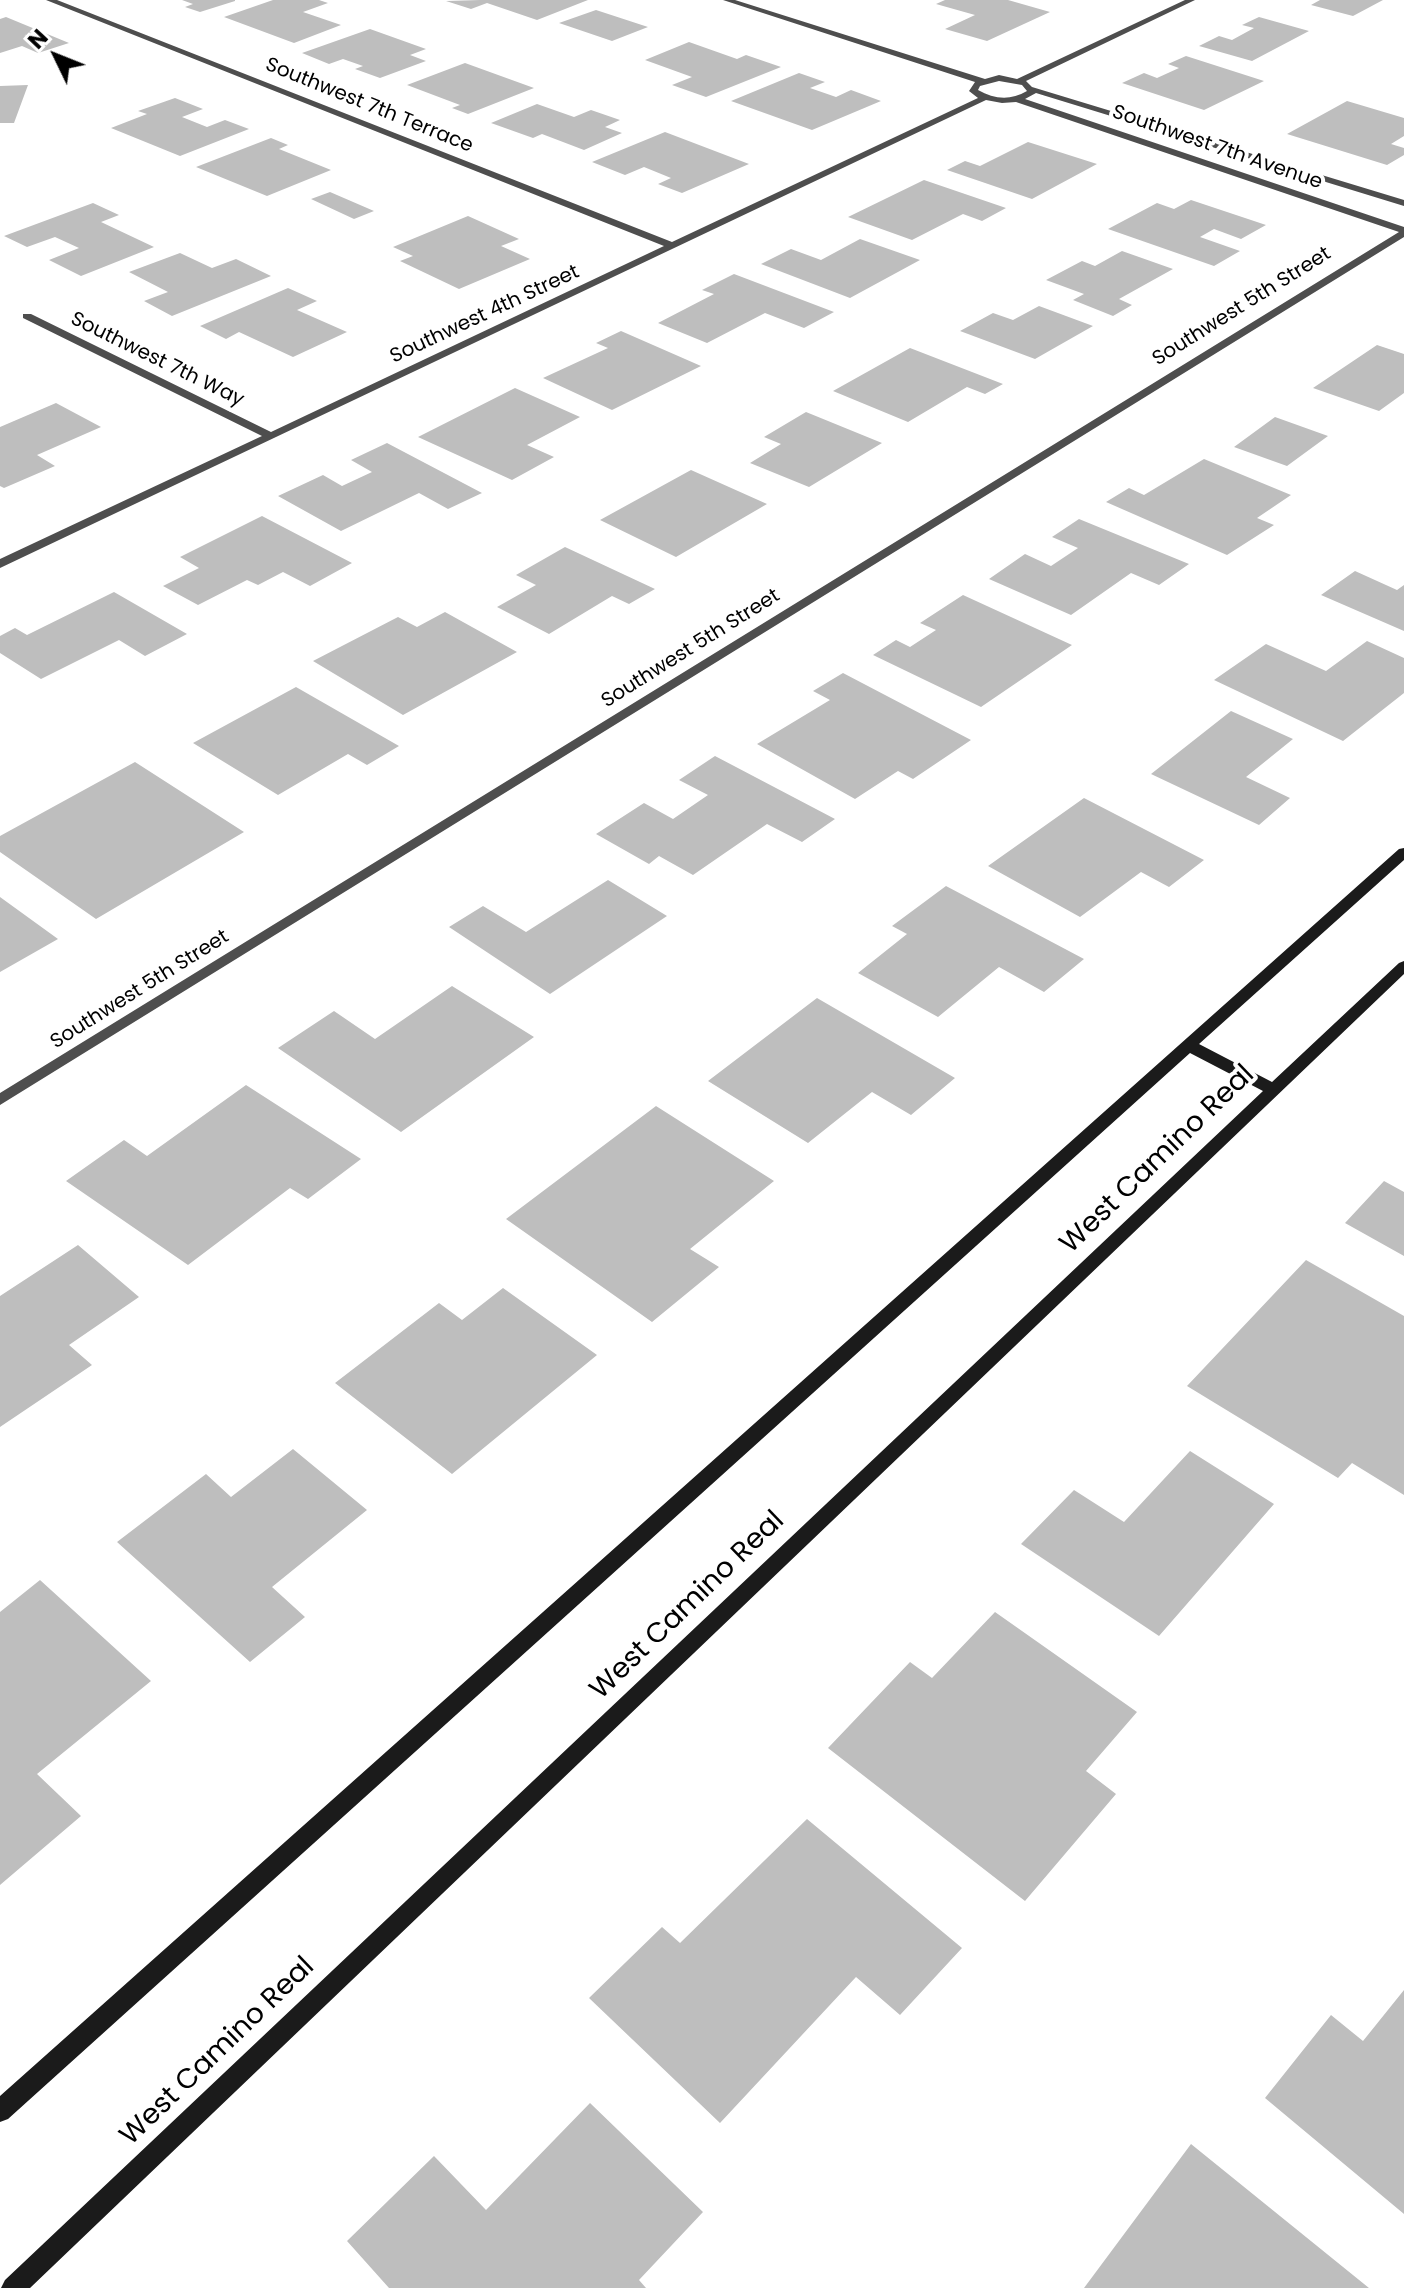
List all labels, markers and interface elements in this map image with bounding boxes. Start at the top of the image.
north arrow [16,16,96,96]
text: N [21,23,55,56]
street label: Southwest 7th Terrace [262,53,476,159]
street label: Southwest 7th Avenue [1109,101,1325,195]
street label: Southwest 5th Street [1148,242,1336,372]
street label: Southwest 4th Street [387,261,583,369]
street label: Southwest 7th Way [66,308,248,412]
street label: Southwest 5th Street [597,584,785,714]
street label: Southwest 5th Street [46,925,234,1055]
street label: West Camino Real [1054,1059,1262,1261]
street label: West Camino Real [584,1505,792,1707]
street label: West Camino Real [114,1951,322,2153]

